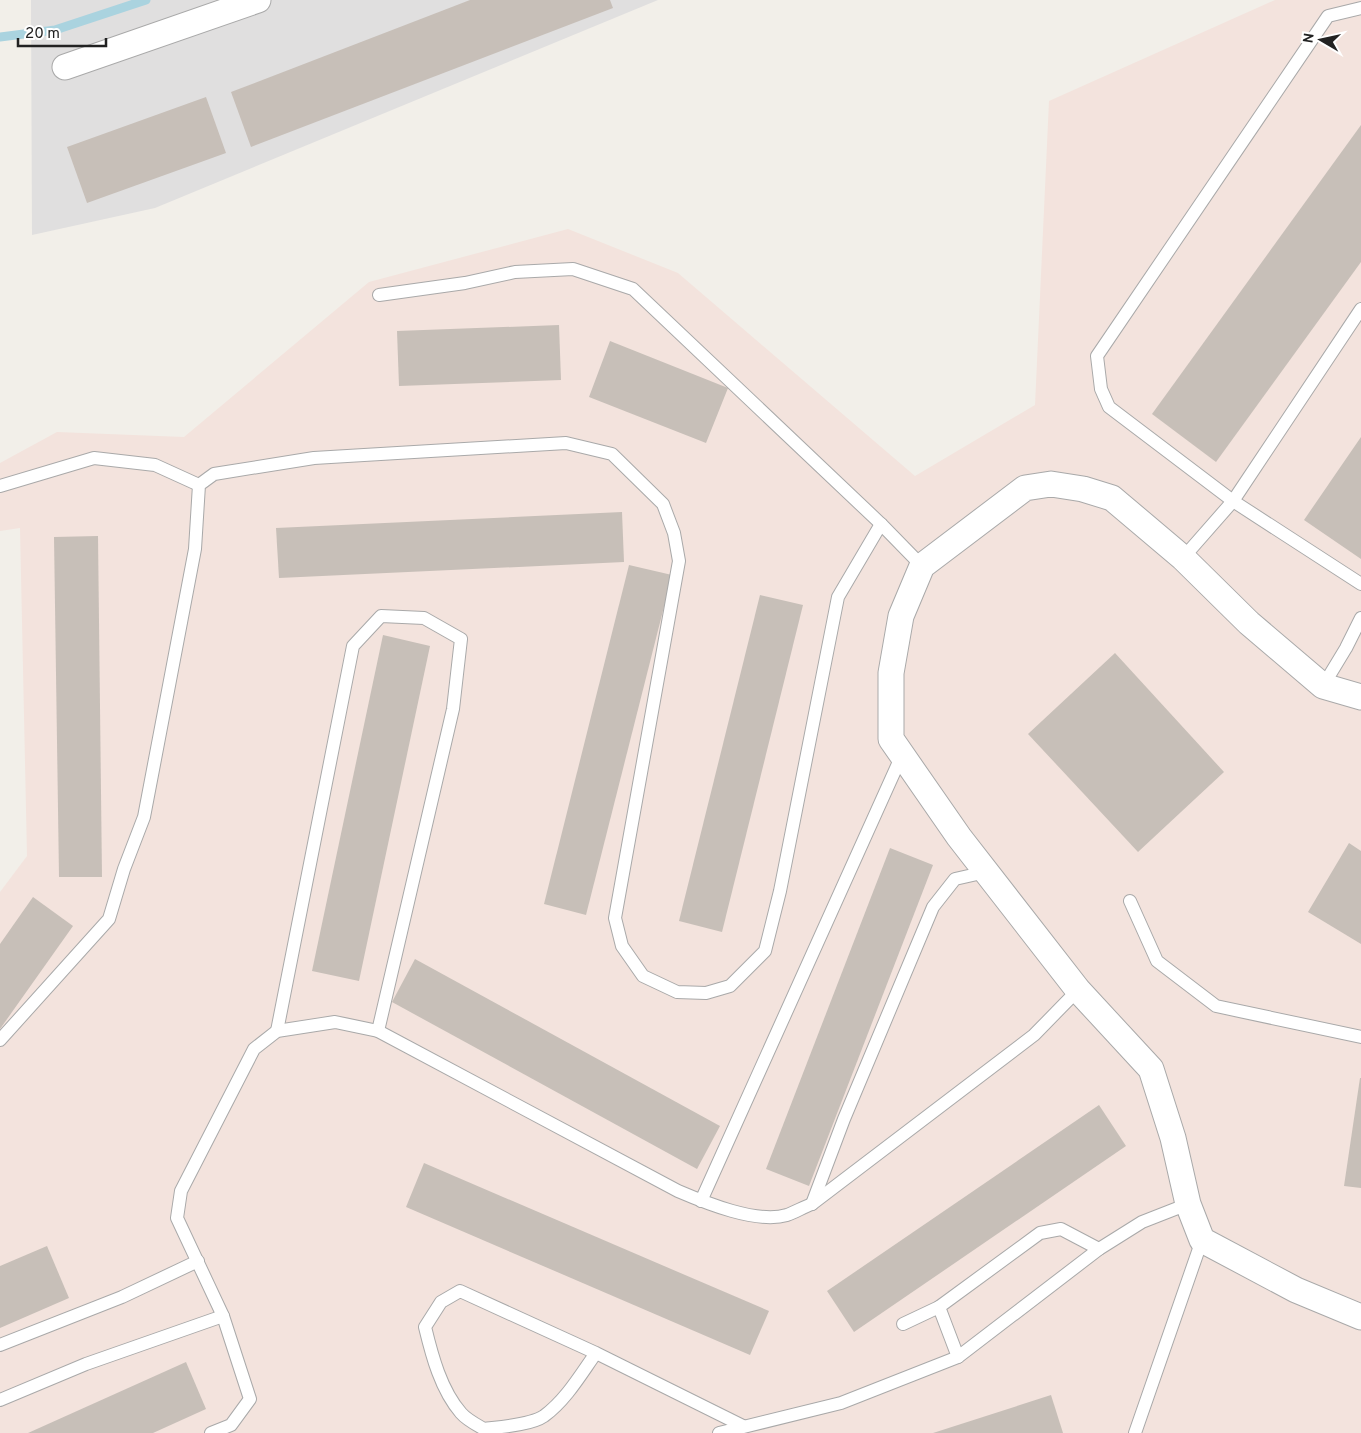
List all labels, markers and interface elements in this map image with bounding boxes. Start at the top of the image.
scale bar [18,15,105,47]
north arrow [1296,15,1346,65]
text: 20 m [25,25,60,44]
text: N [1300,32,1319,45]

